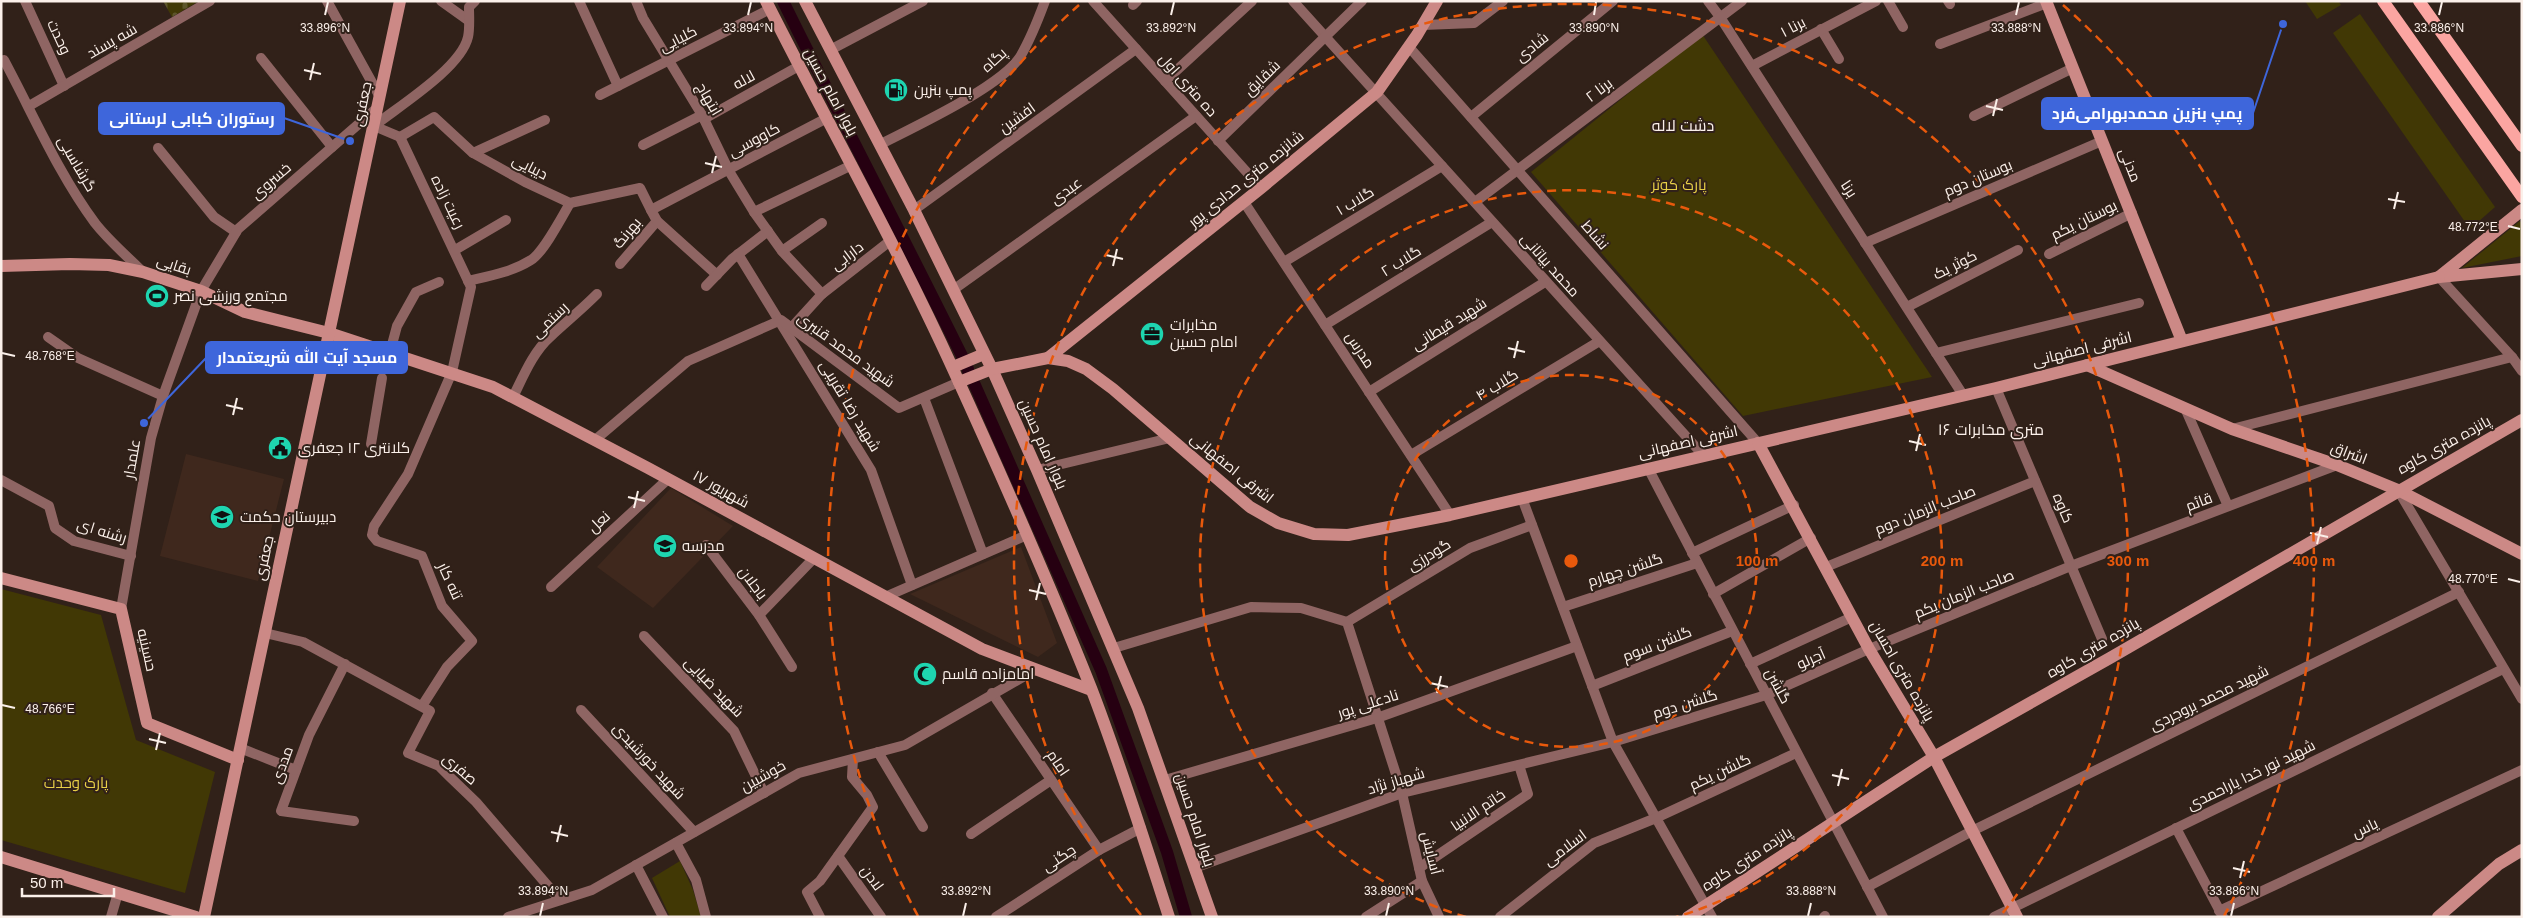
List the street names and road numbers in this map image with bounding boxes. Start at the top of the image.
street label: برنا ۱ [1777,13,1809,41]
street label: وحدت [43,17,75,57]
street label: شه پسند [84,20,141,63]
street label: کلیایی [656,22,700,57]
street label: شادی [1512,28,1553,67]
street label: پگاه [978,44,1011,77]
street label: بلوار امام حسین [799,45,862,140]
street label: ده متری اول [1154,50,1221,121]
street label: شقایق [1240,56,1285,100]
street label: لاله [730,67,758,92]
street label: برنا ۲ [1582,74,1616,106]
street label: ابتهاج [691,79,726,120]
street label: جعفری [348,80,377,128]
street label: افشین [995,99,1039,138]
street label: کاووسی [725,119,783,162]
street label: شانزده متری حدادی پور [1184,127,1308,233]
street label: گرشاسبی [53,133,100,196]
street label: مدنی [2114,145,2145,185]
street label: دیبایی [509,151,551,184]
street label: بوستان دوم [1941,155,2015,201]
street label: خسروی [247,159,295,204]
street label: رعیت زاده [427,172,469,232]
street label: عبدی [1047,174,1086,209]
street label: برنا [1837,177,1861,201]
street label: گلاب ۱ [1333,183,1377,218]
street label: بوستان یکم [2048,196,2121,245]
street label: بهرنگ [609,214,646,253]
street label: نشاط [1578,217,1613,253]
street label: محمد بیاتانی [1516,229,1583,301]
street label: دارابی [827,238,868,275]
street label: گلاب ۲ [1378,242,1424,279]
street label: کوثر یک [1930,246,1980,284]
street label: بقایی [154,251,194,280]
street label: شهید قیطانی [1408,294,1490,355]
street label: رستمی [528,298,573,343]
street label: شهید محمد قنبری [793,309,898,392]
street label: مدرس [1341,328,1378,372]
street label: اشرفی اصفهانی [2030,328,2134,371]
street label: شهید رضا تقریبی [815,357,884,456]
street label: گلاب ۴ [1473,365,1521,404]
street label: بلوار امام حسین [1014,396,1071,492]
street label: پانزده متری کاوه [2394,412,2494,479]
street label: اشرفی اصفهانی [1636,422,1740,463]
street label: اشرفی اصفهانی [1186,429,1277,508]
street label: علمدار [120,438,144,481]
street label: اشراق [2328,438,2370,469]
street label: ۱۷ شهریور [689,466,752,513]
street label: صاحب الزمان دوم [1872,482,1978,539]
street label: قائم [2183,489,2215,516]
street label: کاوه [2049,490,2077,526]
street label: نعل [584,507,615,538]
street label: رشنه ای [75,515,129,548]
street label: جعفری [250,534,279,582]
street label: گودرزی [1404,535,1454,576]
street label: گلشن چهارم [1585,549,1665,592]
street label: تنه کار [433,559,466,602]
street label: باجلان [734,563,771,604]
street label: صاحب الزمان یکم [1911,566,2017,623]
street label: پانزده متری کاوه [2043,614,2143,683]
street label: پانزده متری احسان [1865,618,1938,725]
street label: گلشن سوم [1620,623,1694,666]
street label: حسینیه [134,627,161,673]
street label: آجرلو [1794,645,1828,673]
street label: شهید ضیایی [680,653,747,722]
street label: شهید محمد بروجردی [2147,661,2272,736]
street label: گلشن [1760,665,1795,707]
street label: نادعلی پور [1334,686,1401,724]
street label: گلشن دوم [1650,686,1720,723]
street label: شهید خورشیدی [608,719,689,804]
street label: شهید نور خدا یاراحمدی [2184,736,2319,815]
street label: مددی [267,744,298,786]
street label: امام [1042,747,1073,780]
street label: صفری [438,749,481,789]
street label: گلشن یکم [1686,750,1754,795]
street label: خوشبین [737,756,789,797]
street label: شهباز نژاد [1365,764,1427,799]
street label: بلوار امام حسین [1170,771,1219,869]
street label: خاتم الانبیا [1447,785,1509,836]
street label: یاس [2349,814,2381,843]
street label: پانزده متری کاوه [1698,823,1796,896]
street label: اسلامی [1540,826,1591,871]
street label: آسایش [1416,830,1445,877]
street label: چگنی [1039,840,1080,876]
street label: لادن [856,862,887,895]

